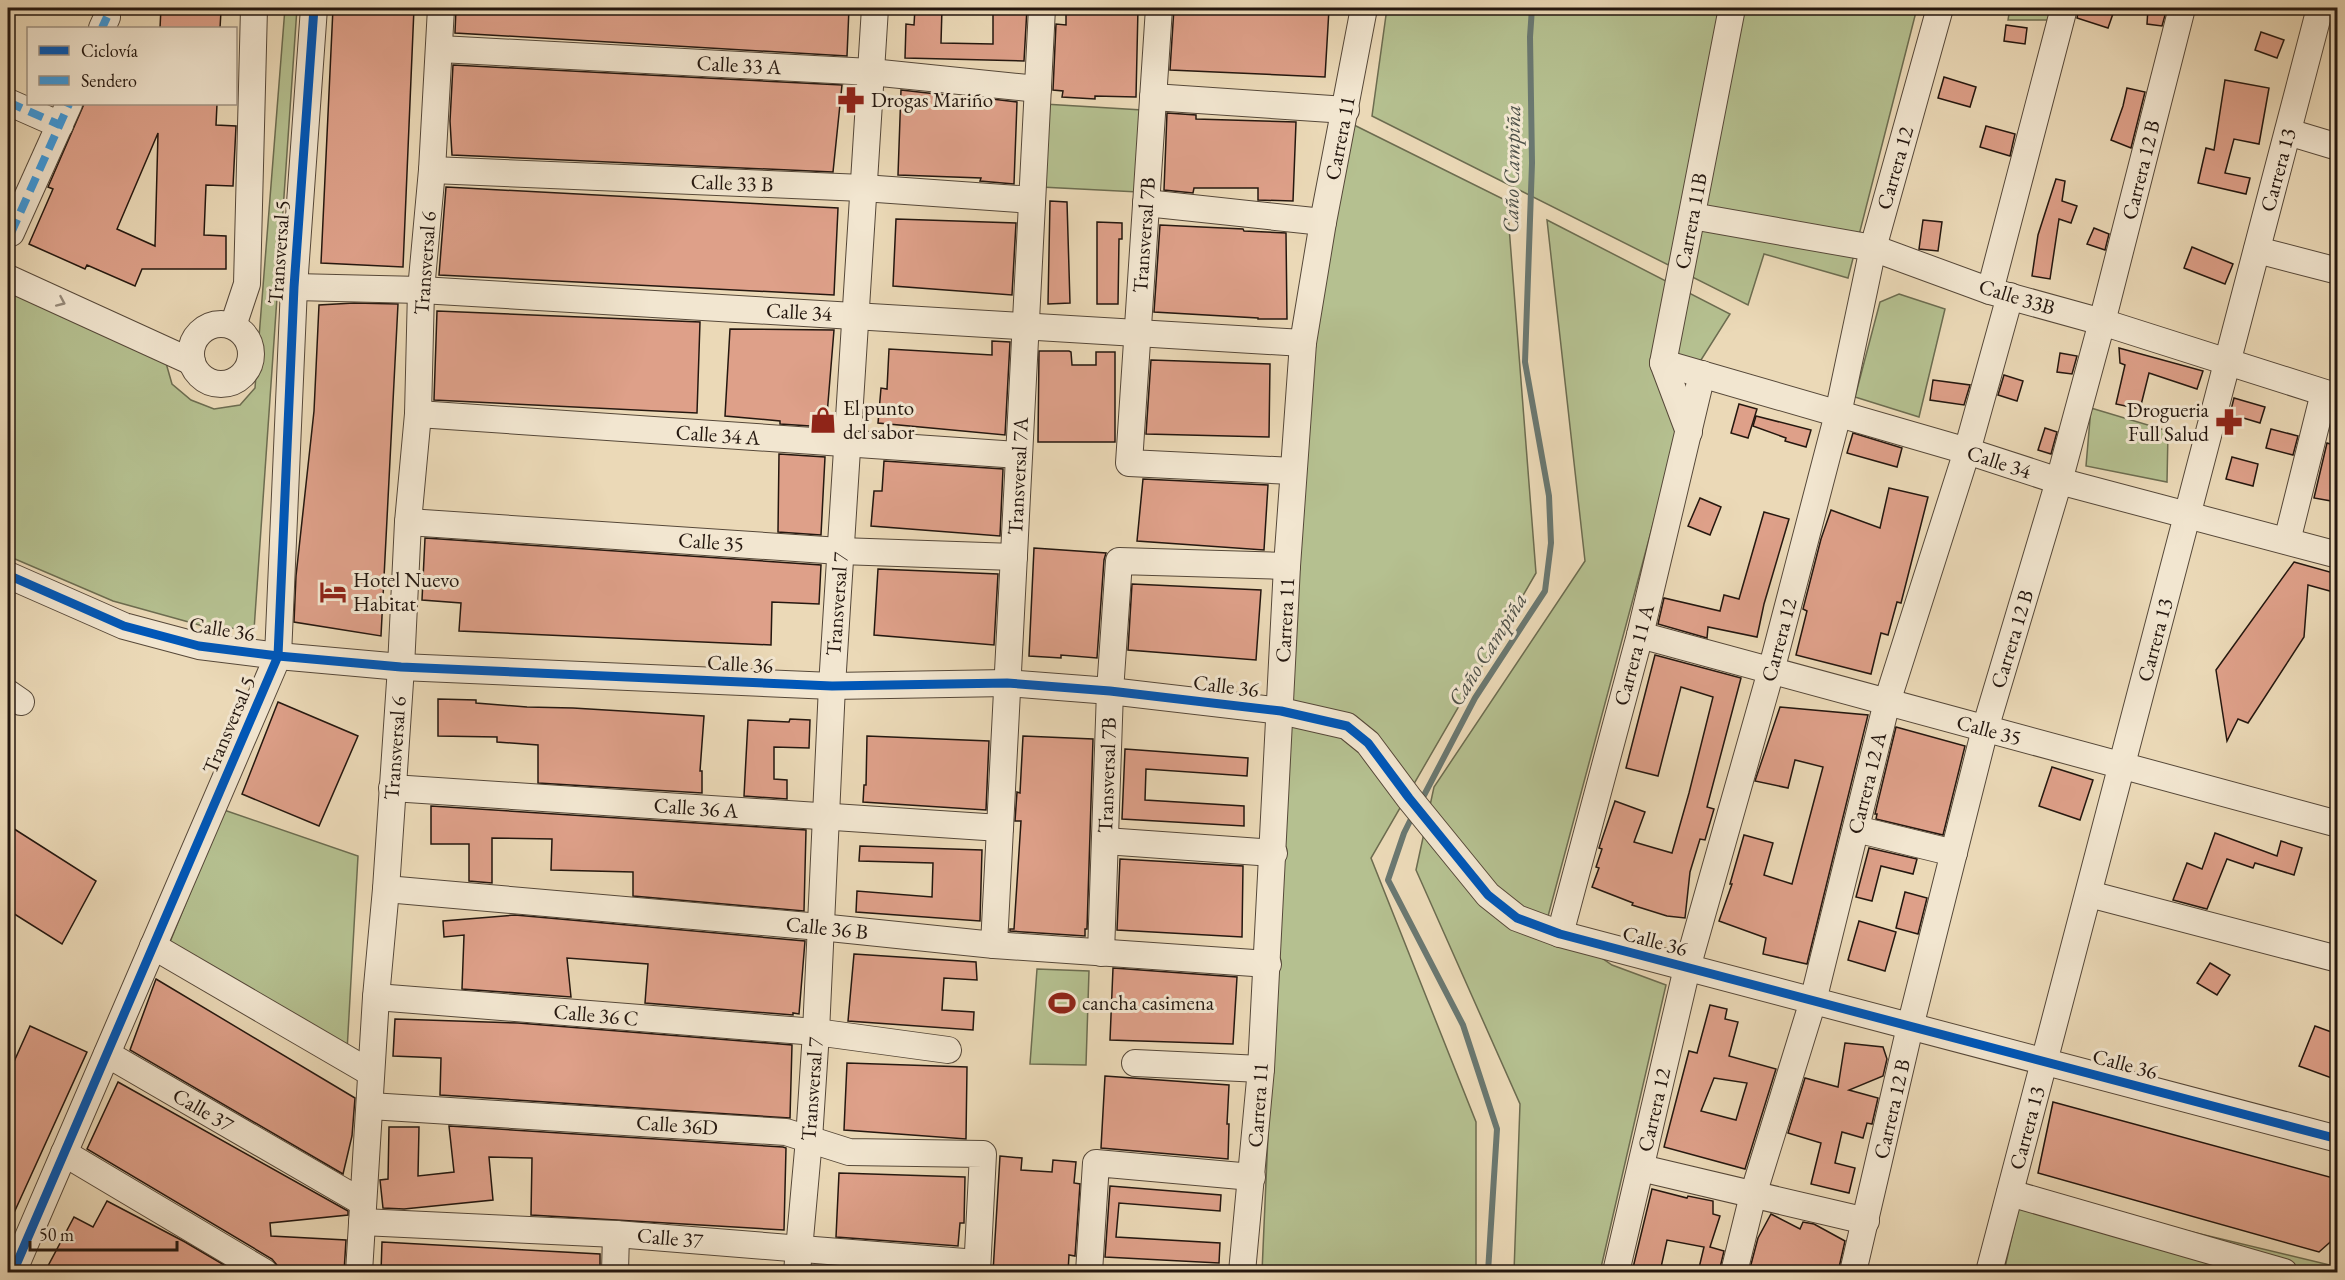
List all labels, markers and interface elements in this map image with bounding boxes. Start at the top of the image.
legend [27,27,237,105]
text: Ciclovía [81,39,139,62]
street label: Calle 33 A [696,49,782,80]
text: Sendero [81,69,137,92]
pharmacy icon: Drogas Mariño [836,85,866,115]
place label: Drogas Mariño [871,86,993,113]
street label: Carrera 11 [1318,93,1361,182]
water label: Caño Campiña [1496,105,1527,233]
street label: Carrera 12 B [2115,117,2166,223]
street label: Carrera 12 [1870,123,1919,213]
street label: Carrera 13 [2253,125,2302,215]
street label: Calle 33 B [690,168,774,197]
street label: Carrera 11B [1668,170,1713,271]
street label: Transversal 7B [1126,176,1161,294]
street label: Transversal 5 [261,199,296,305]
street label: Transversal 6 [407,210,442,316]
street label: Calle 33B [1976,272,2059,321]
one-way arrow [54,295,65,307]
street label: Calle 34 [765,296,834,327]
place label: El punto del sabor [843,394,914,445]
place label: Drogueria Full Salud [2127,396,2210,447]
shop icon: El punto del sabor [808,405,838,435]
pharmacy icon: Drogueria Full Salud [2214,407,2244,437]
street label: Transversal 7A [1001,416,1034,536]
street label: Calle 34 A [675,418,762,451]
street label: Calle 34 [1964,438,2036,485]
street label: Calle 35 [677,526,745,557]
street label: Transversal 7 [819,550,854,657]
place label: Hotel Nuevo Habitat [353,566,459,617]
hotel icon: Hotel Nuevo Habitat [318,577,348,607]
street label: Carrera 11 [1269,577,1300,663]
street label: Carrera 12 B [1984,586,2039,691]
water label: Caño Campiña [1441,587,1534,711]
street label: Carrera 12 [1754,595,1803,685]
street label: Carrera 13 [2130,595,2179,685]
street label: Carrera 11 A [1607,601,1660,709]
street label: Calle 36 [187,610,257,647]
street label: Calle 36 [706,648,774,679]
street label: Calle 36 [1192,668,1260,703]
street label: Transversal 5 [196,672,261,778]
street label: Transversal 6 [377,695,412,801]
street label: Calle 35 [1954,708,2024,751]
street label: Transversal 7B [1091,717,1122,833]
street label: Carrera 12 A [1841,729,1892,837]
street label: Calle 36 A [653,791,740,824]
street label: Calle 36 B [785,910,869,945]
street label: Calle 36 [1620,919,1690,962]
sports icon: cancha casimena [1047,988,1077,1018]
place label: cancha casimena [1082,989,1215,1016]
street label: Calle 36 C [553,997,640,1032]
street label: Transversal 7 [794,1035,829,1142]
street label: Calle 36 [2090,1042,2160,1085]
street label: Carrera 12 B [1867,1056,1916,1162]
street label: Carrera 11 [1241,1061,1274,1148]
street label: Carrera 12 [1631,1065,1676,1154]
street label: Calle 37 [168,1081,239,1138]
street label: Carrera 13 [2002,1083,2051,1173]
street label: Calle 36D [635,1108,719,1141]
scale bar [30,1214,177,1252]
street label: Calle 37 [636,1221,705,1254]
text: 50 m [39,1223,74,1246]

